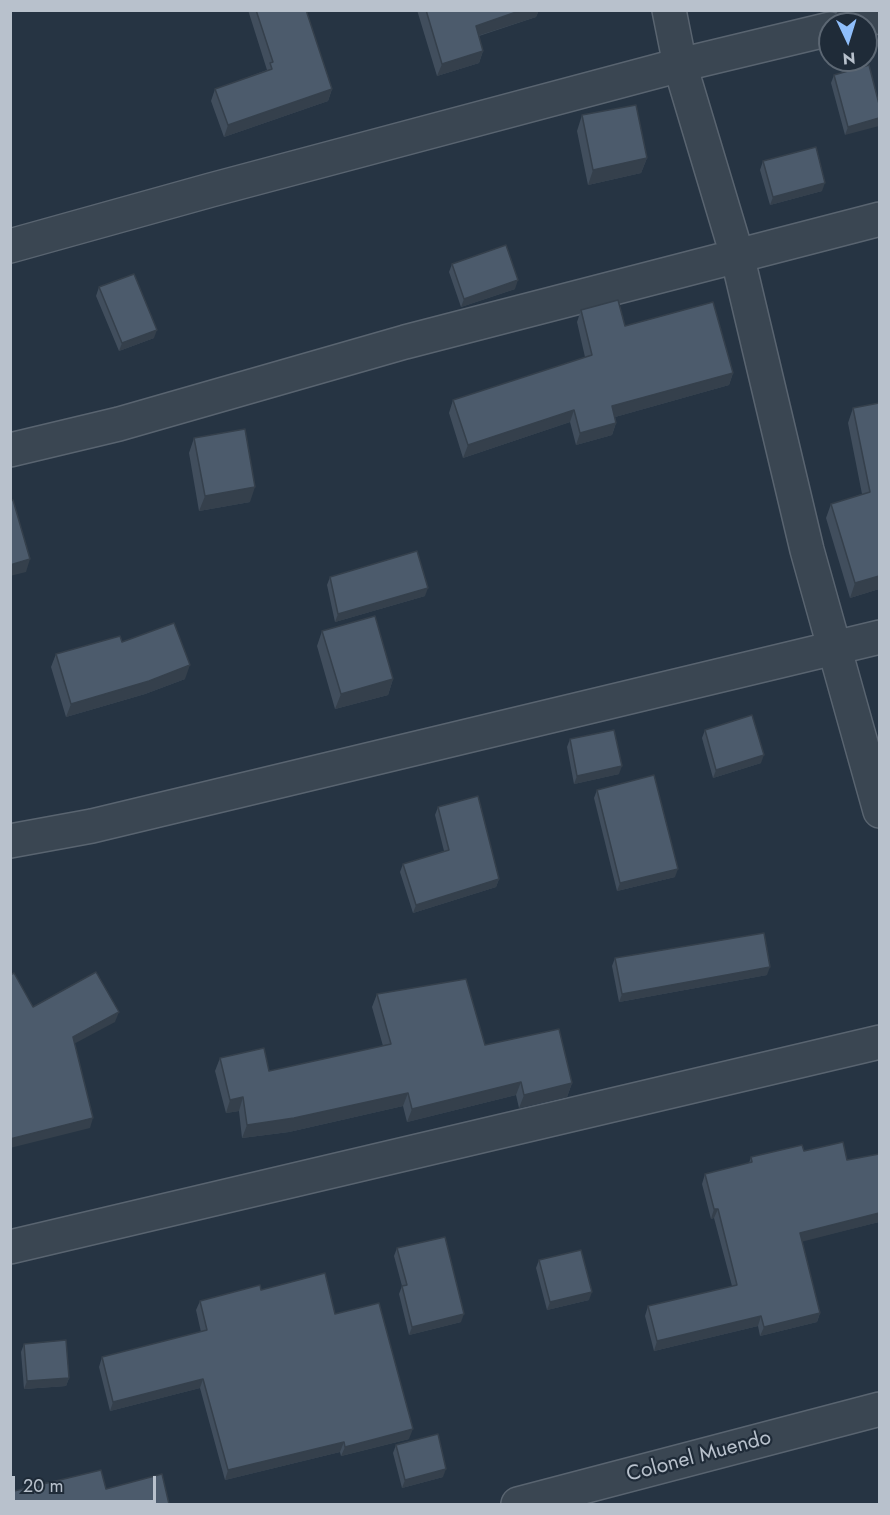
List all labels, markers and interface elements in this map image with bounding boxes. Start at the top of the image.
north arrow [818,12,878,72]
text: N [842,47,856,70]
street label: Colonel Muendo [624,1426,774,1488]
scale bar [15,1464,159,1502]
text: 20 m [23,1473,63,1499]

